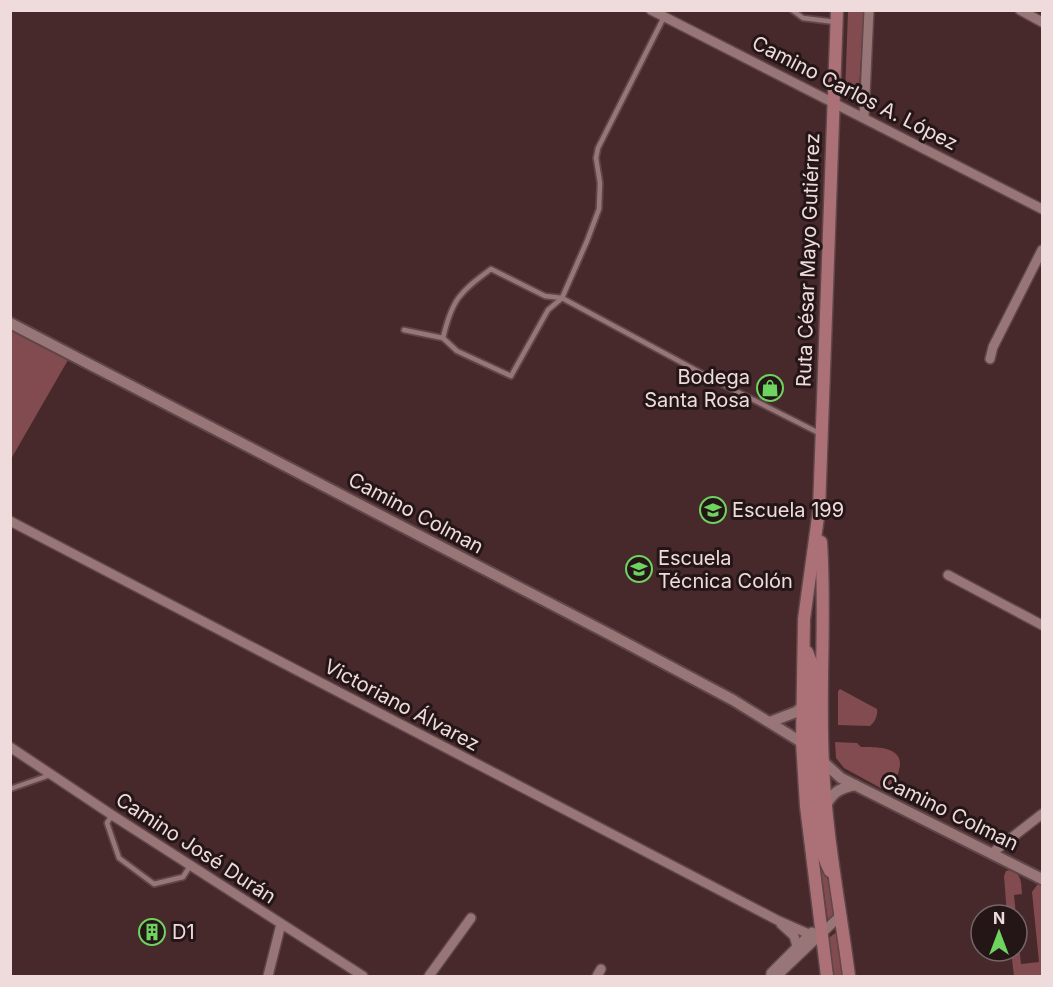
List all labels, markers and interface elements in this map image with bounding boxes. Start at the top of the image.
street label: Camino Carlos A. López [748,31,962,155]
street label: Ruta César Mayo Gutiérrez [792,133,824,387]
place label: Bodega Santa Rosa [644,365,750,412]
shop icon: Bodega Santa Rosa [755,373,785,403]
street label: Camino Colman [344,467,488,559]
school or university icon: Escuela 199 [698,495,728,525]
place label: Escuela 199 [732,498,844,522]
place label: Escuela Técnica Colón [658,546,793,593]
school or university icon: Escuela Técnica Colón [624,554,654,584]
street label: Victoriano Álvarez [320,653,484,756]
street label: Camino Colman [877,768,1023,856]
street label: Camino José Durán [112,787,280,909]
north arrow [969,903,1029,963]
text: N [993,908,1005,928]
building icon: D1 [137,917,167,947]
place label: D1 [172,920,195,944]

